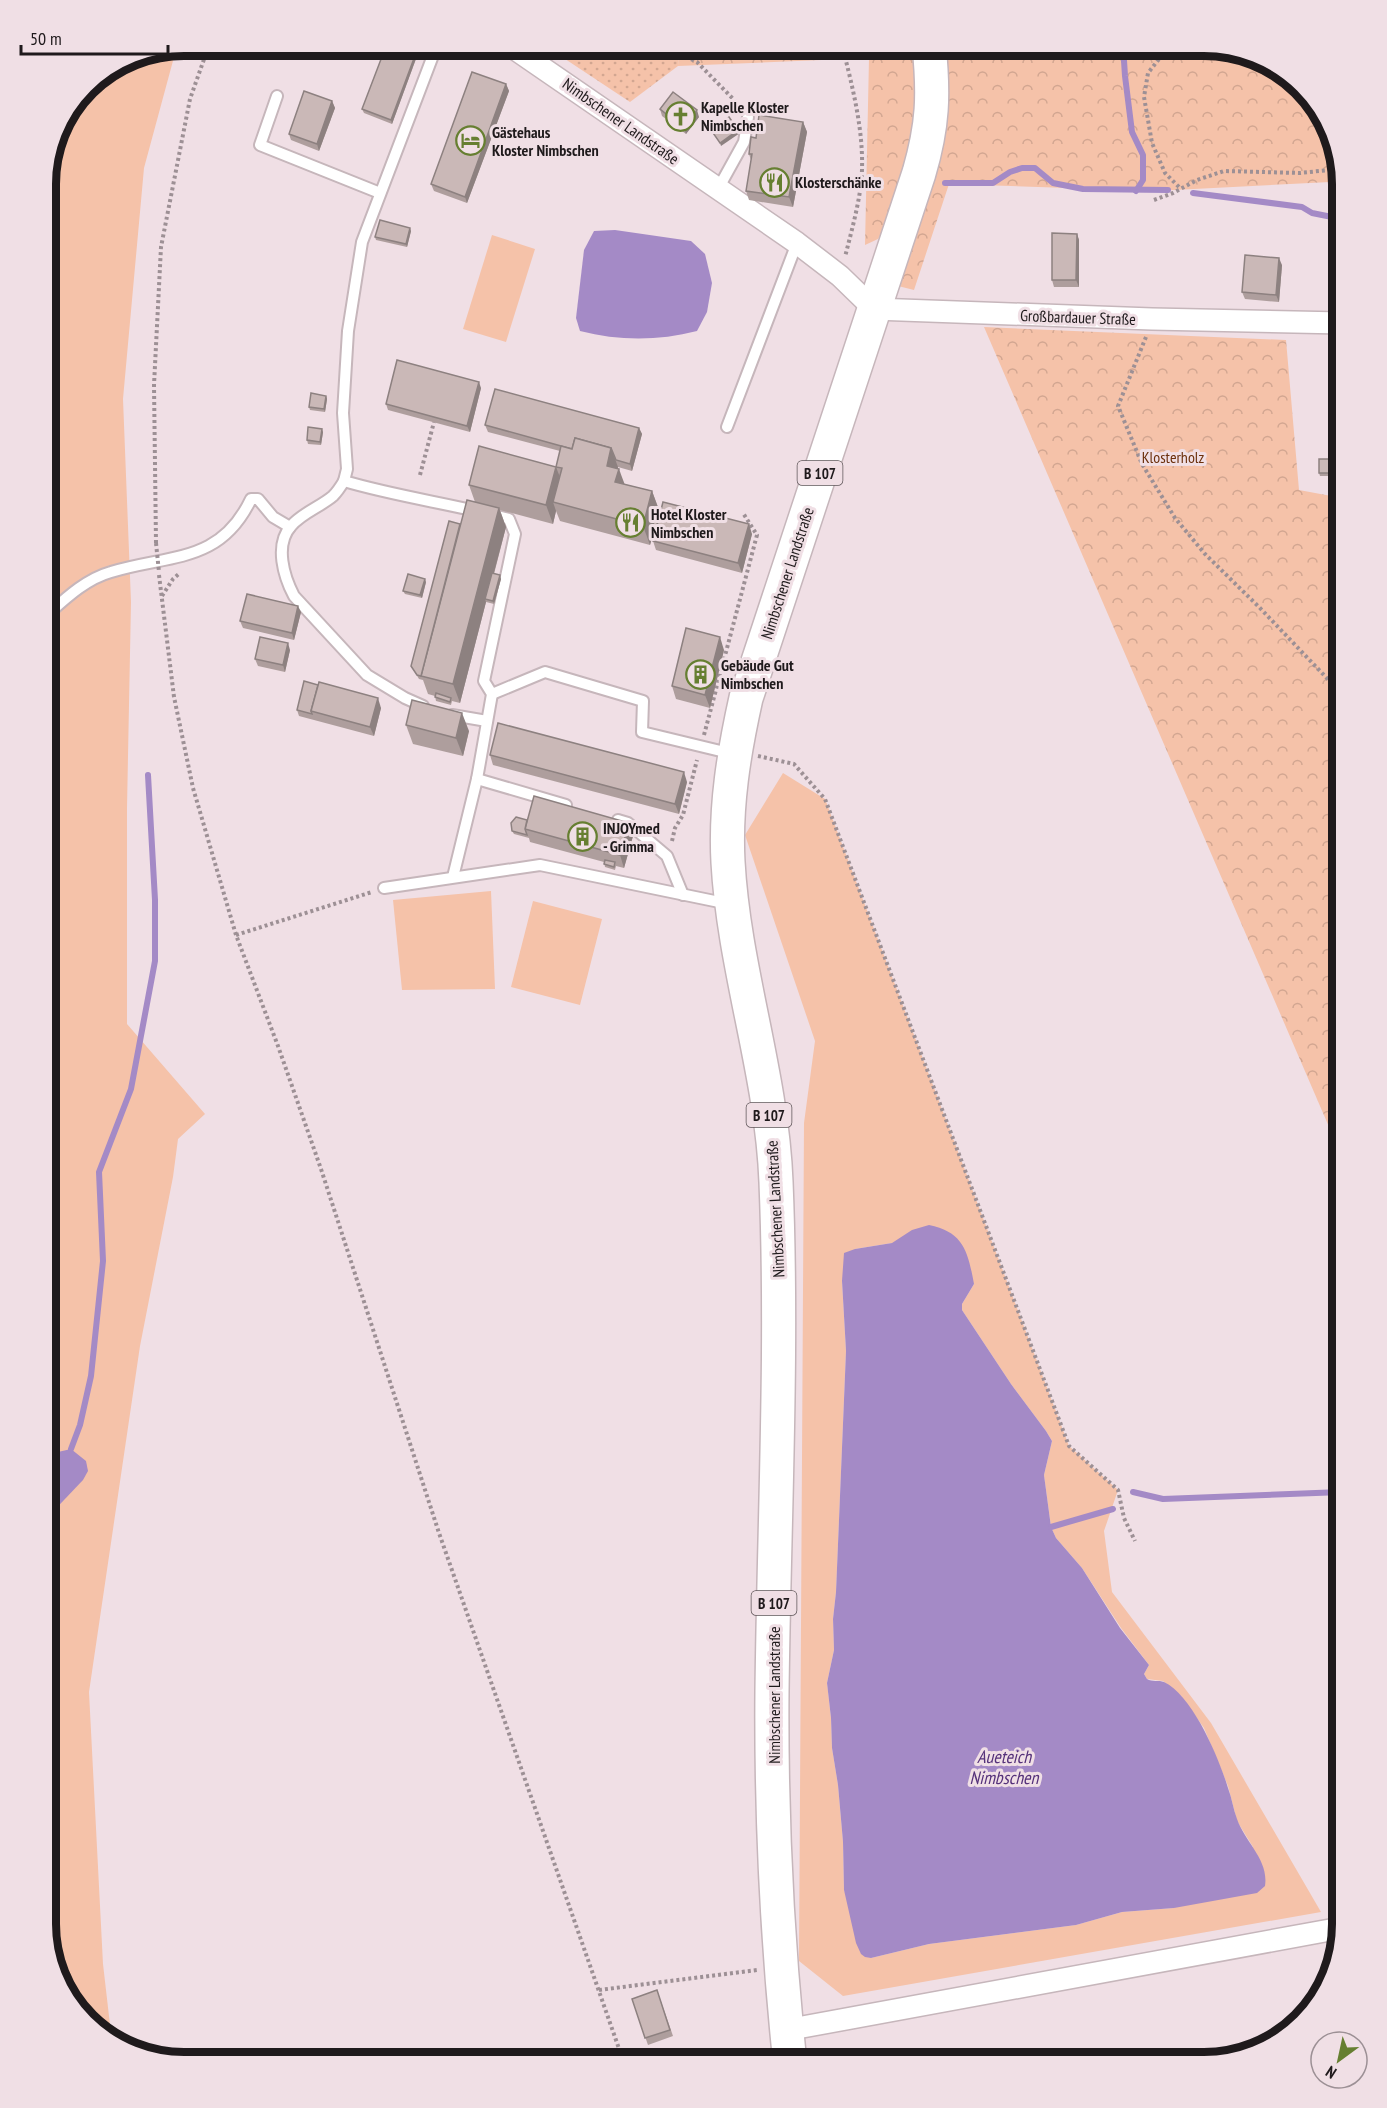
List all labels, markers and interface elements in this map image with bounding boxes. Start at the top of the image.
scale bar [21,18,168,56]
text: 50 m [30,27,62,50]
street label: Nimbschener Landstraße [559,73,683,169]
place label: Kapelle Kloster Nimbschen [701,97,789,135]
church icon: Kapelle Kloster Nimbschen [664,100,696,132]
place label: Gästehaus Kloster Nimbschen [492,122,599,160]
hotel icon: Gästehaus Kloster Nimbschen [455,125,487,157]
restaurant icon: Klosterschänke [758,166,790,198]
place label: Klosterschänke [795,172,882,192]
street label: Großbardauer Straße [1020,305,1136,329]
park label: Klosterholz [1142,447,1205,467]
road number: B 107 [798,461,842,485]
place label: Hotel Kloster Nimbschen [651,504,727,542]
street label: Nimbschener Landstraße [756,505,818,641]
restaurant icon: Hotel Kloster Nimbschen [614,507,646,539]
place label: Gebäude Gut Nimbschen [721,655,794,693]
building icon: Gebäude Gut Nimbschen [684,658,716,690]
place label: INJOYmed - Grimma [603,818,660,856]
building icon: INJOYmed - Grimma [566,821,598,853]
road number: B 107 [746,1103,792,1127]
street label: Nimbschener Landstraße [761,1140,789,1278]
road number: B 107 [752,1591,796,1615]
street label: Nimbschener Landstraße [764,1626,784,1764]
water label: Aueteich Nimbschen [970,1745,1040,1789]
north arrow [1309,2030,1369,2090]
text: N [1322,2062,1340,2083]

